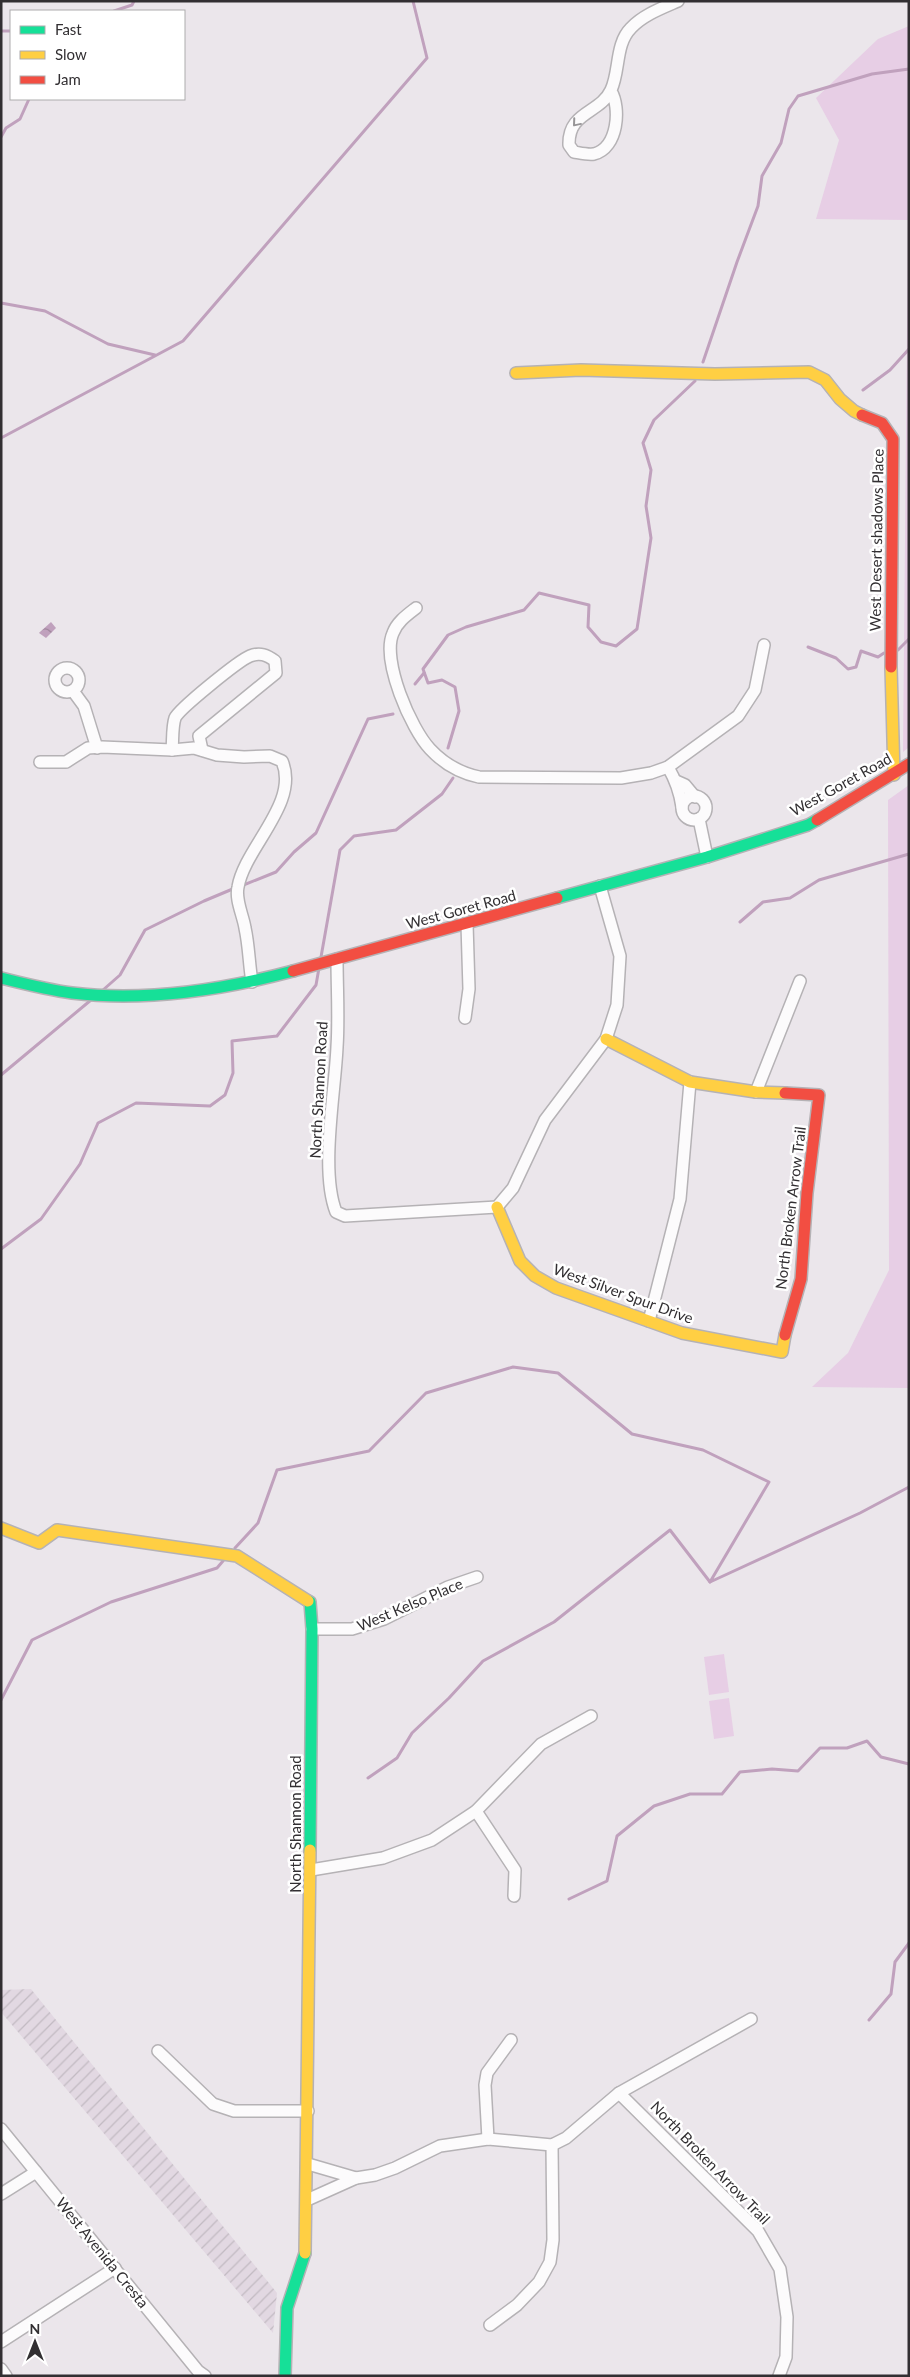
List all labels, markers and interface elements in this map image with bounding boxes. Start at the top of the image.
legend [10,10,185,100]
text: Fast [55,20,82,38]
text: Slow [55,45,87,63]
text: Jam [55,70,81,88]
one-way arrow [572,118,581,127]
street label: West Desert shadows Place [865,448,887,631]
street label: West Goret Road [787,749,894,819]
street label: West Goret Road [404,886,518,932]
street label: North Shannon Road [305,1021,331,1159]
street label: North Broken Arrow Trail [771,1125,809,1290]
street label: West Silver Spur Drive [551,1259,696,1327]
street label: West Kelso Place [354,1574,465,1634]
street label: North Shannon Road [286,1755,304,1893]
street label: North Broken Arrow Trail [647,2097,774,2228]
street label: West Avenida Cresta [53,2194,153,2311]
north arrow [10,2317,60,2367]
text: N [30,2320,40,2337]

